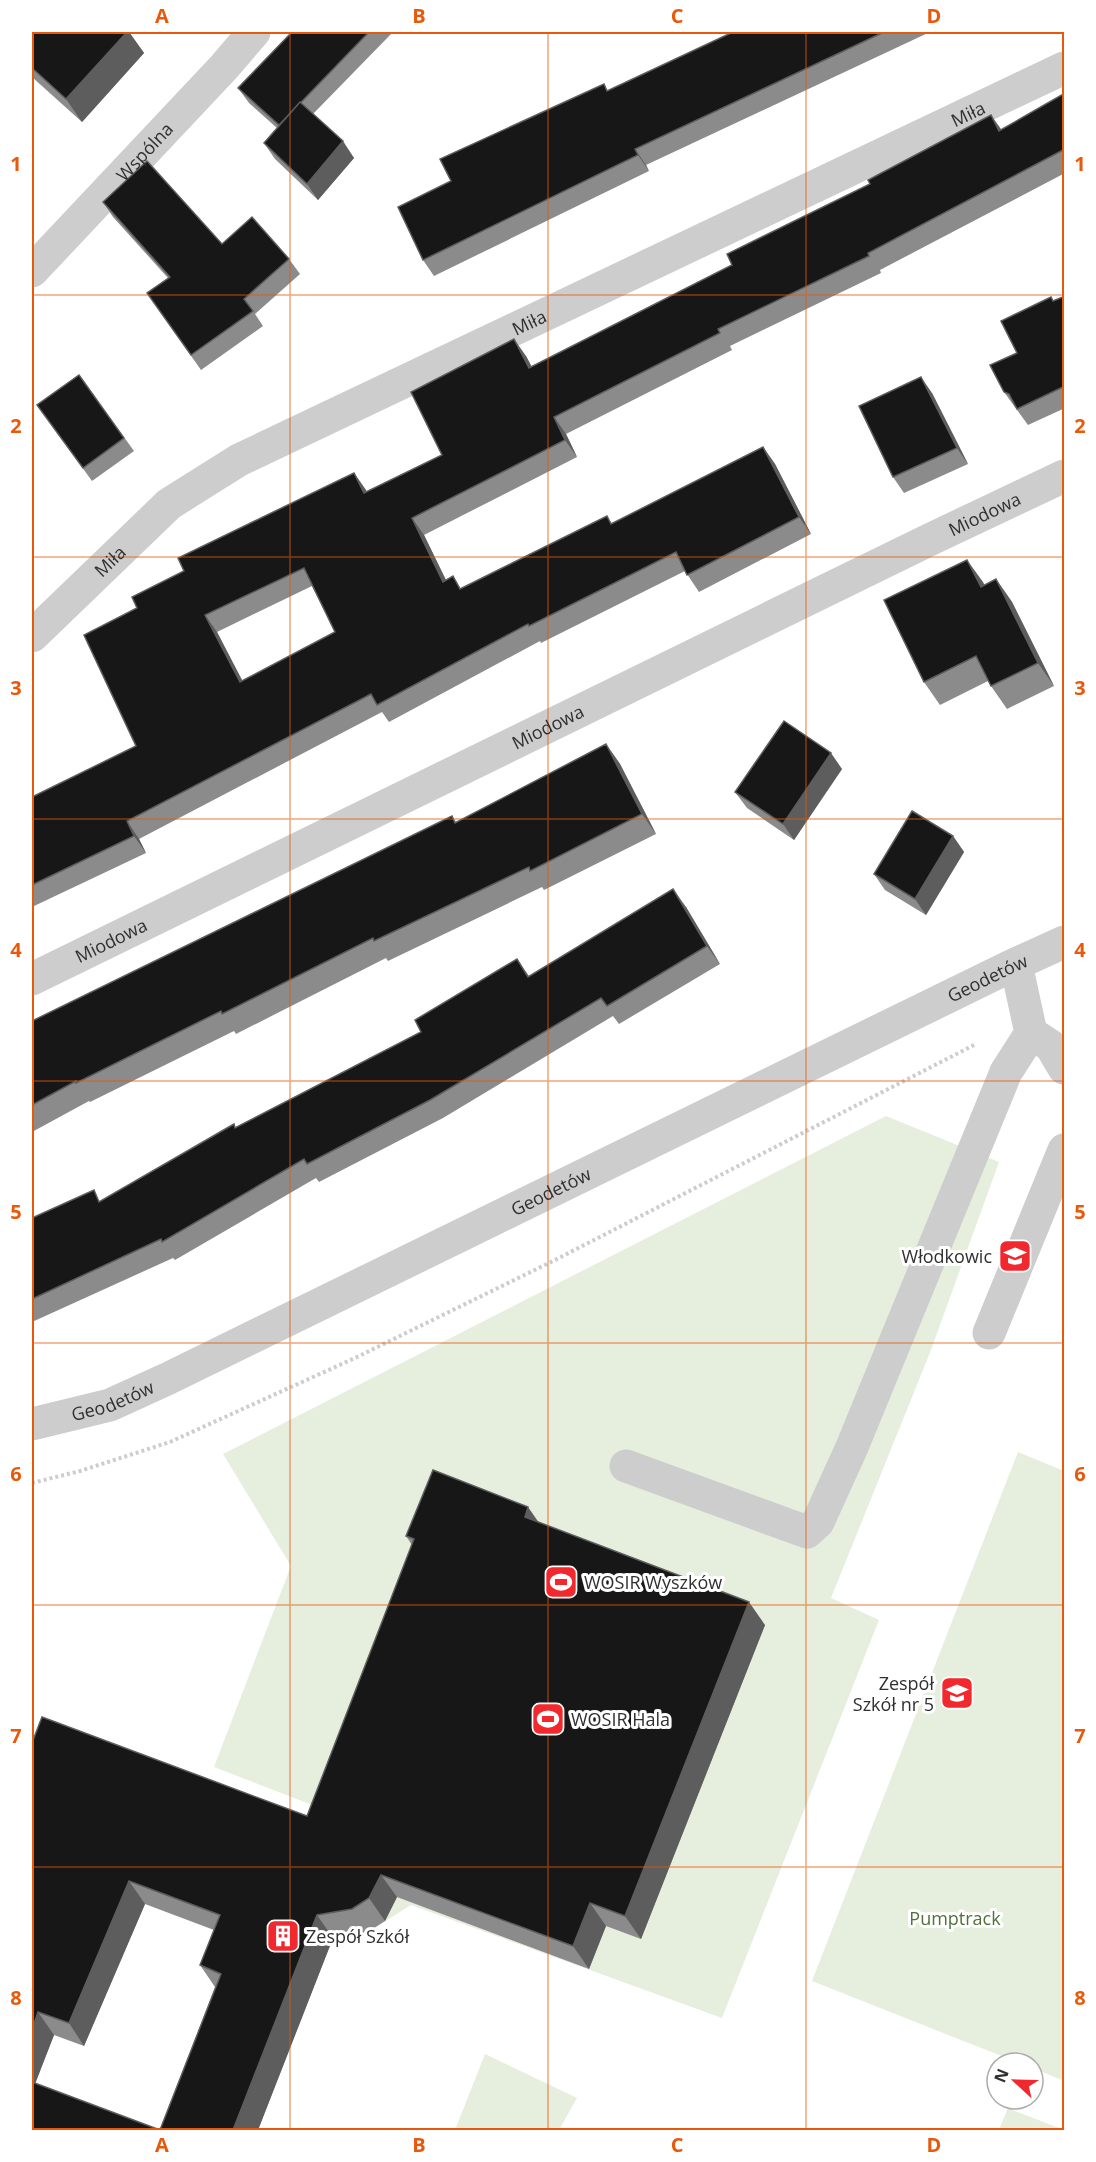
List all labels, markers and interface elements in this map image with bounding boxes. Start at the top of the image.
text: A [155,2,169,29]
text: B [412,2,426,29]
text: C [671,2,684,29]
text: D [927,2,941,29]
street label: Miła [947,95,989,132]
street label: Wspólna [111,117,178,186]
text: 1 [10,150,22,177]
text: 1 [1074,150,1086,177]
street label: Miła [508,304,550,341]
text: 2 [10,412,22,439]
text: 2 [1074,412,1086,439]
street label: Miodowa [944,486,1025,541]
street label: Miła [89,540,131,582]
text: 3 [10,674,22,701]
text: 3 [1074,674,1086,701]
street label: Miodowa [508,699,588,754]
street label: Miodowa [71,913,151,968]
text: 4 [10,936,22,963]
text: 4 [1074,936,1086,963]
street label: Geodetów [943,948,1031,1007]
street label: Geodetów [507,1162,595,1221]
text: 5 [10,1198,22,1225]
text: 5 [1074,1198,1086,1225]
school or university icon: Włodkowic [997,1238,1033,1274]
place label: Włodkowic [902,1244,992,1268]
street label: Geodetów [69,1375,158,1426]
text: 6 [10,1460,22,1487]
text: 6 [1074,1460,1086,1487]
sports icon: WOSIR Wyszków [543,1564,579,1600]
place label: WOSIR Wyszków [584,1570,722,1594]
place label: Zespół Szkół nr 5 [853,1671,934,1716]
school or university icon: Zespół Szkół nr 5 [939,1675,975,1711]
sports icon: WOSIR Hala [530,1701,566,1737]
place label: WOSIR Hala [571,1707,670,1731]
text: 7 [10,1722,22,1749]
text: 7 [1074,1722,1086,1749]
park label: Pumptrack [909,1906,1001,1930]
building icon: Zespół Szkół [265,1918,301,1954]
place label: Zespół Szkół [306,1924,410,1948]
text: 8 [10,1984,22,2011]
text: 8 [1074,1984,1086,2011]
north arrow [985,2051,1045,2111]
text: N [988,2065,1014,2086]
text: A [155,2131,169,2158]
text: B [412,2131,426,2158]
text: C [671,2131,684,2158]
text: D [927,2131,941,2158]

